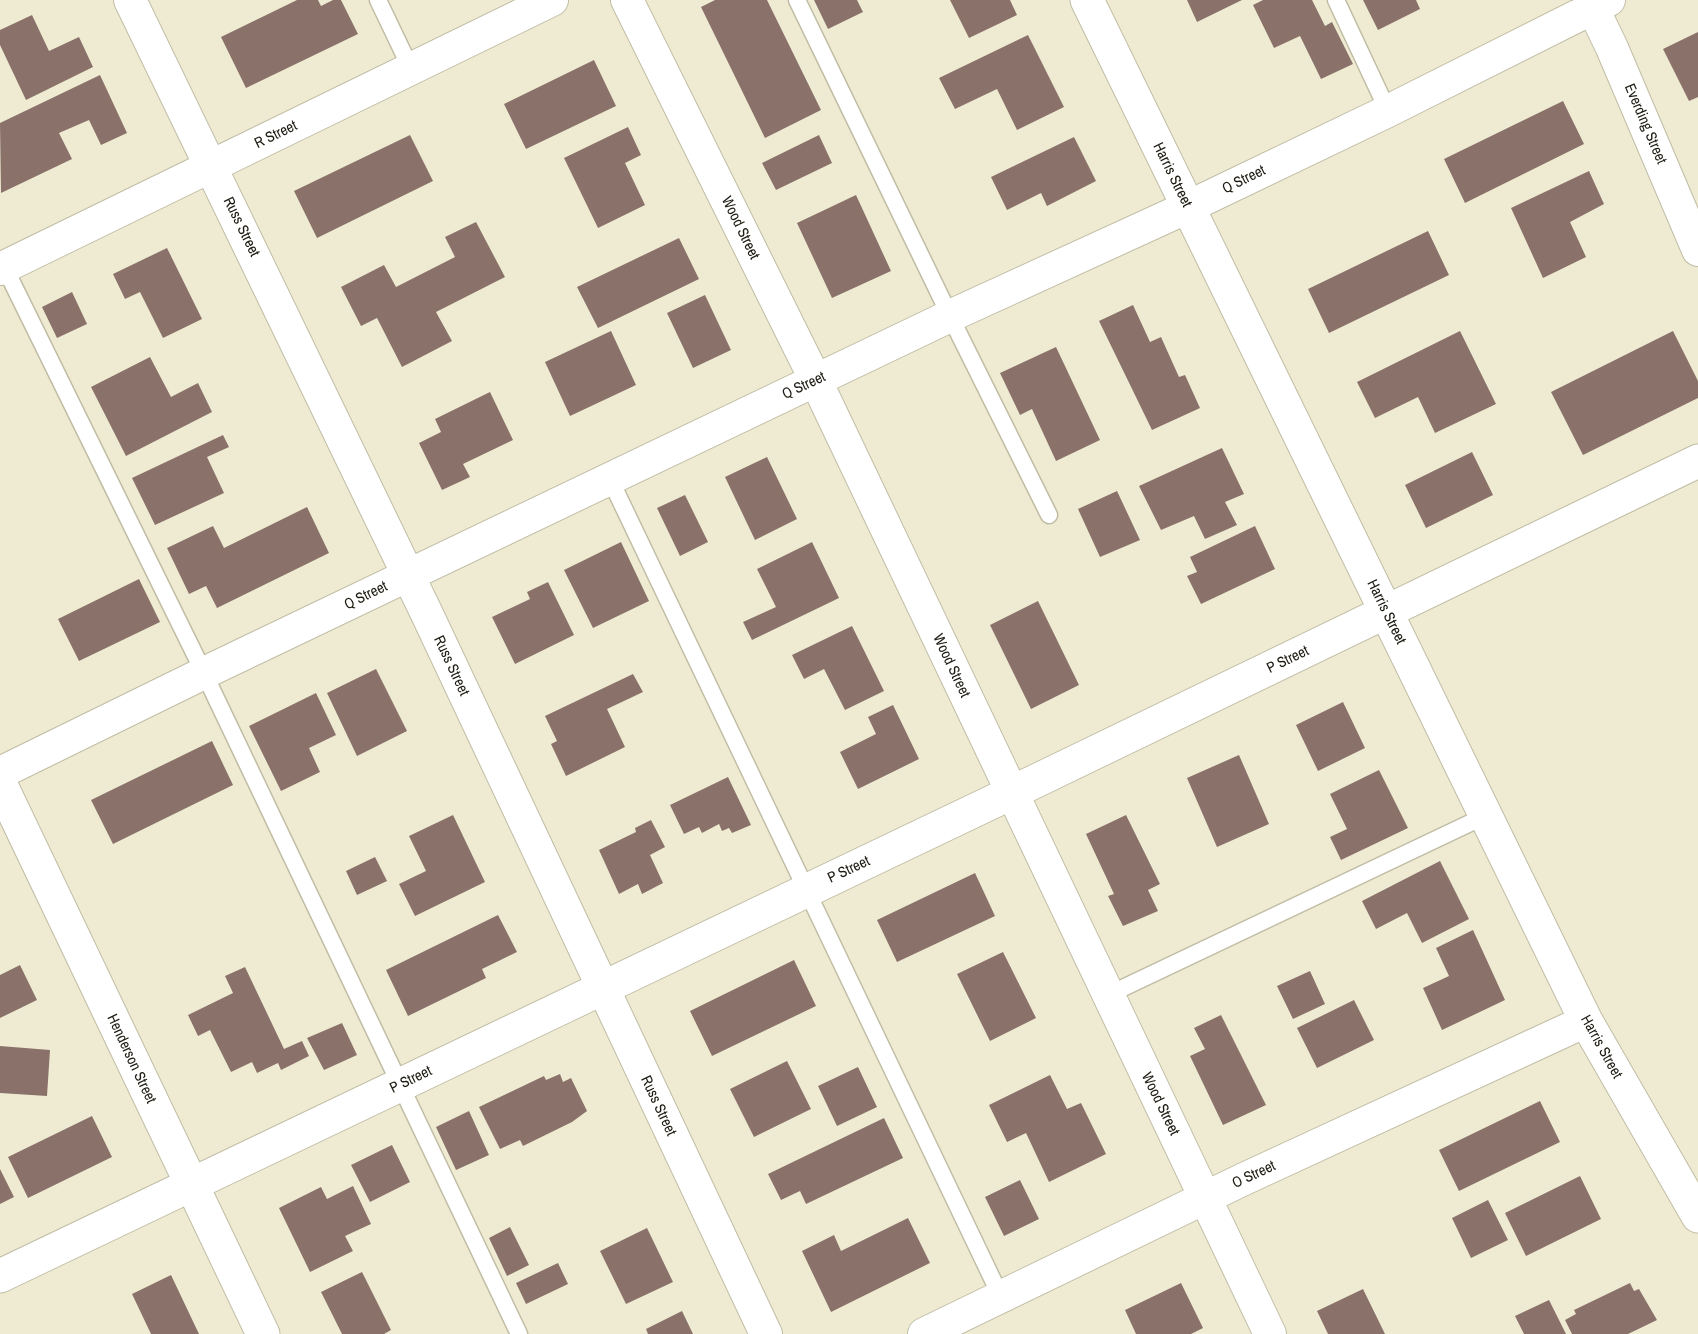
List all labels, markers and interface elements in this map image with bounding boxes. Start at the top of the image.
street label: Everding Street [1620,81,1670,167]
street label: R Street [252,117,300,153]
street label: Harris Street [1149,140,1195,210]
street label: Q Street [1219,162,1269,198]
street label: Wood Street [717,193,763,263]
street label: Russ Street [219,194,263,260]
street label: Q Street [779,368,829,404]
street label: Harris Street [1363,577,1409,647]
street label: Q Street [341,578,391,614]
street label: Wood Street [928,631,974,701]
street label: Russ Street [429,633,473,699]
street label: P Street [1264,642,1312,678]
street label: P Street [825,852,873,888]
street label: Henderson Street [102,1012,160,1106]
street label: Harris Street [1576,1012,1626,1082]
street label: P Street [387,1062,435,1098]
street label: Wood Street [1137,1069,1183,1139]
street label: Russ Street [636,1073,680,1139]
street label: O Street [1229,1157,1279,1193]

